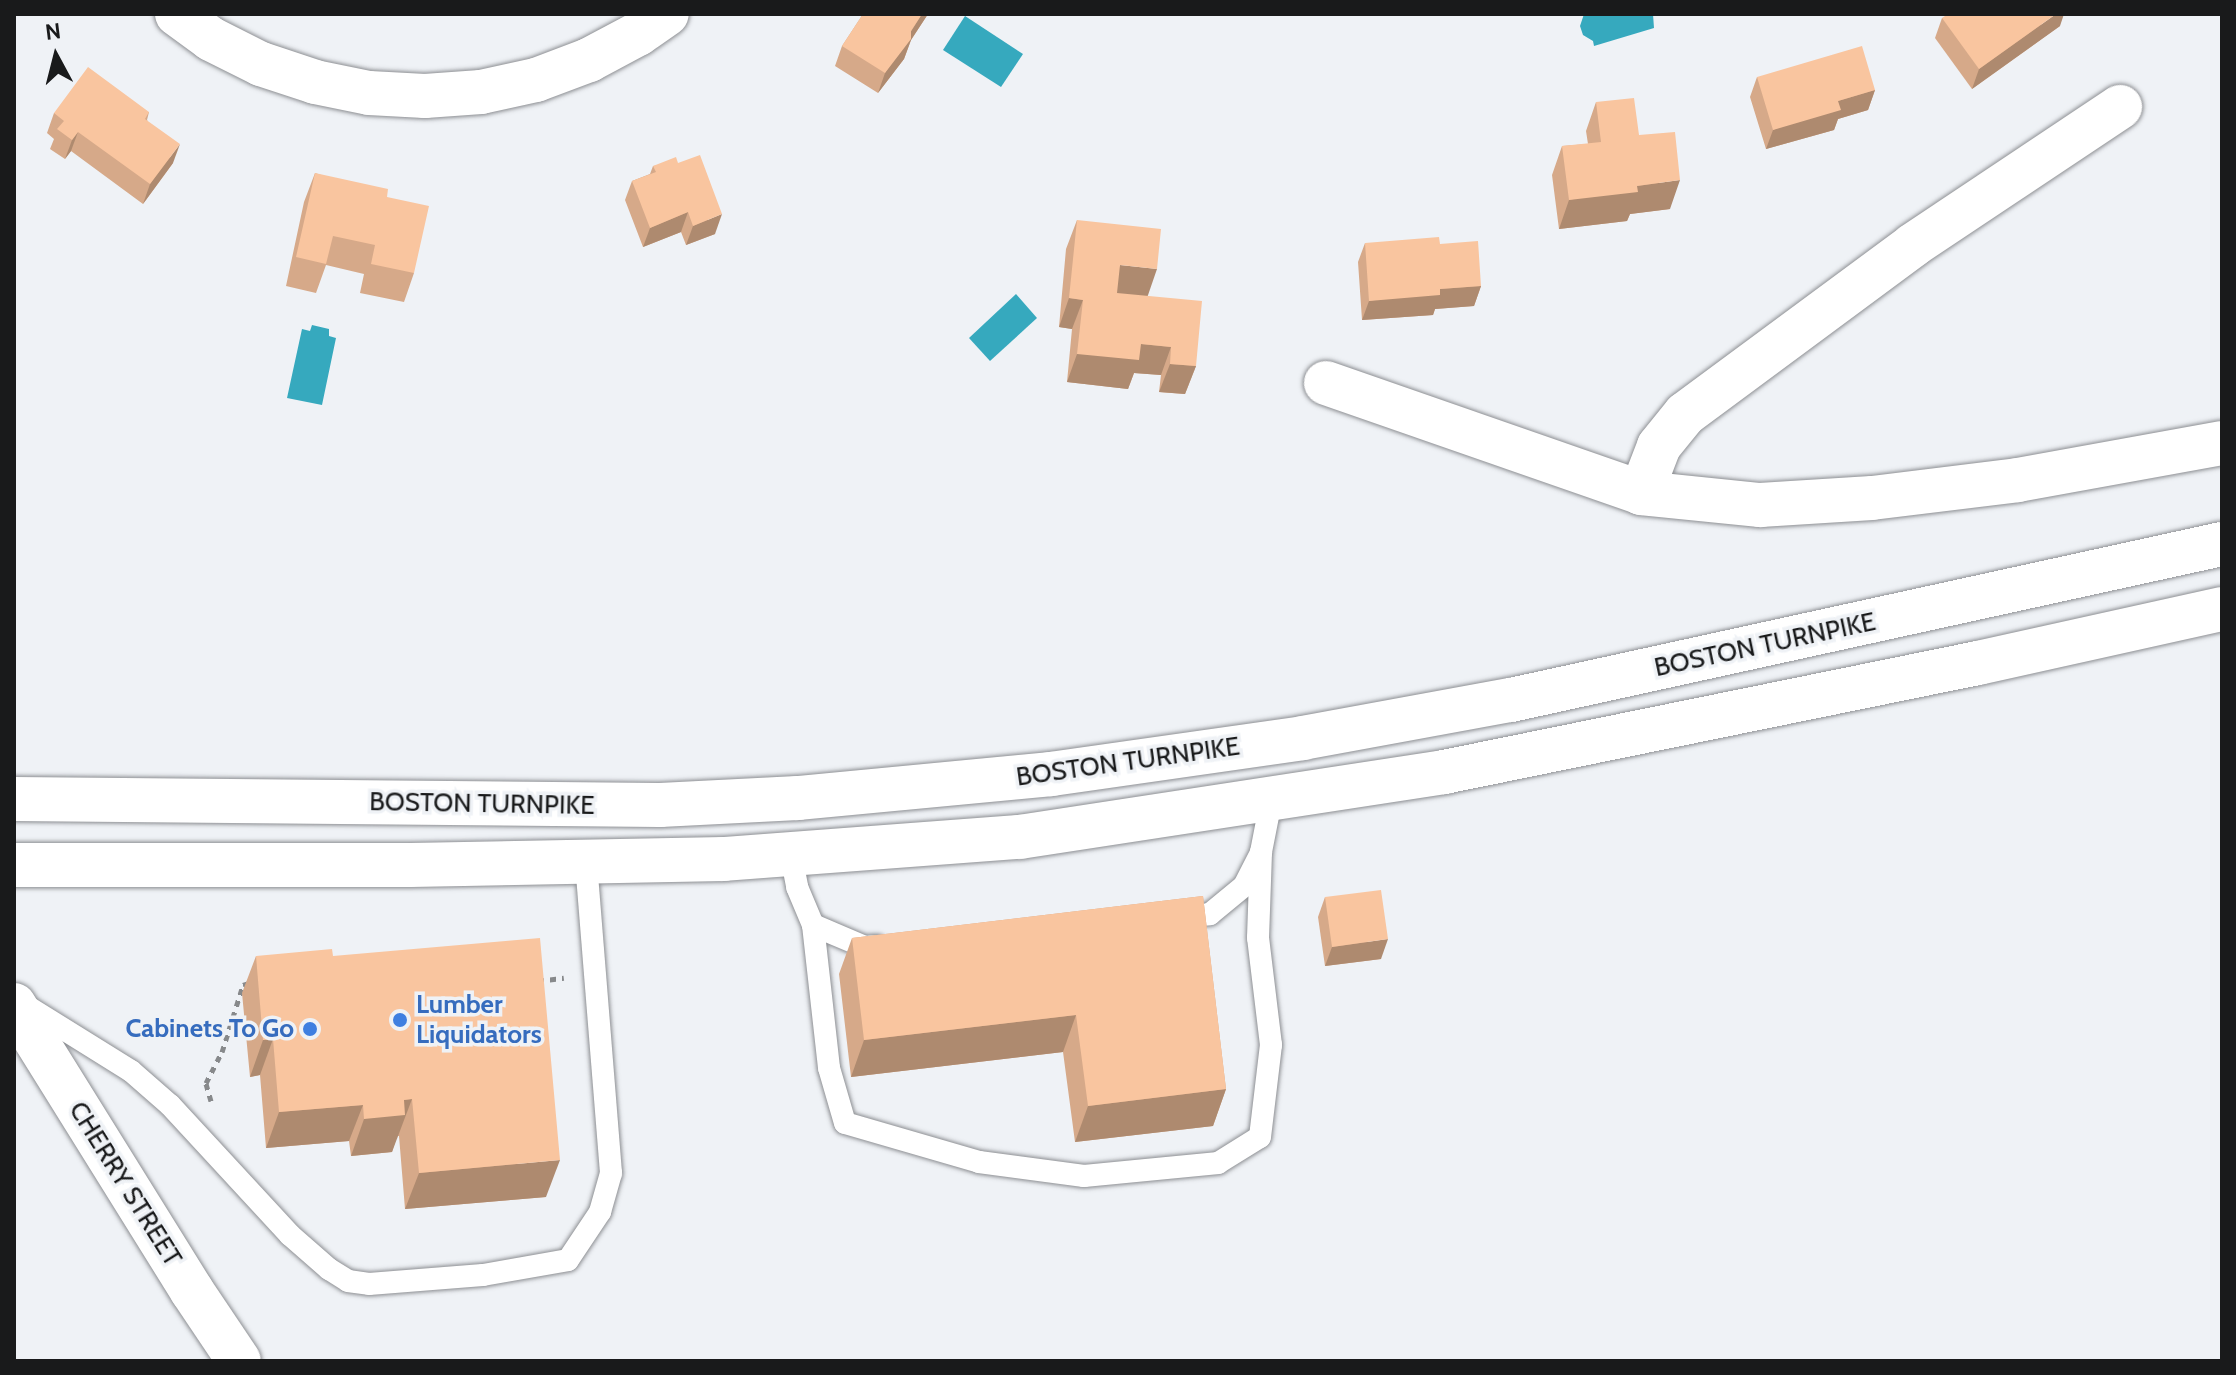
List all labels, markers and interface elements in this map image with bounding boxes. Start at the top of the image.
north arrow [16,16,96,96]
text: N [44,17,62,46]
street label: BOSTON TURNPIKE [1652,606,1878,684]
street label: BOSTON TURNPIKE [1014,731,1242,793]
street label: BOSTON TURNPIKE [369,786,595,822]
place label: Lumber Liquidators [416,989,542,1050]
marker: Lumber Liquidators [391,1011,409,1029]
place label: Cabinets To Go [125,1013,294,1045]
marker: Cabinets To Go [301,1020,319,1038]
street label: CHERRY STREET [62,1096,188,1272]

